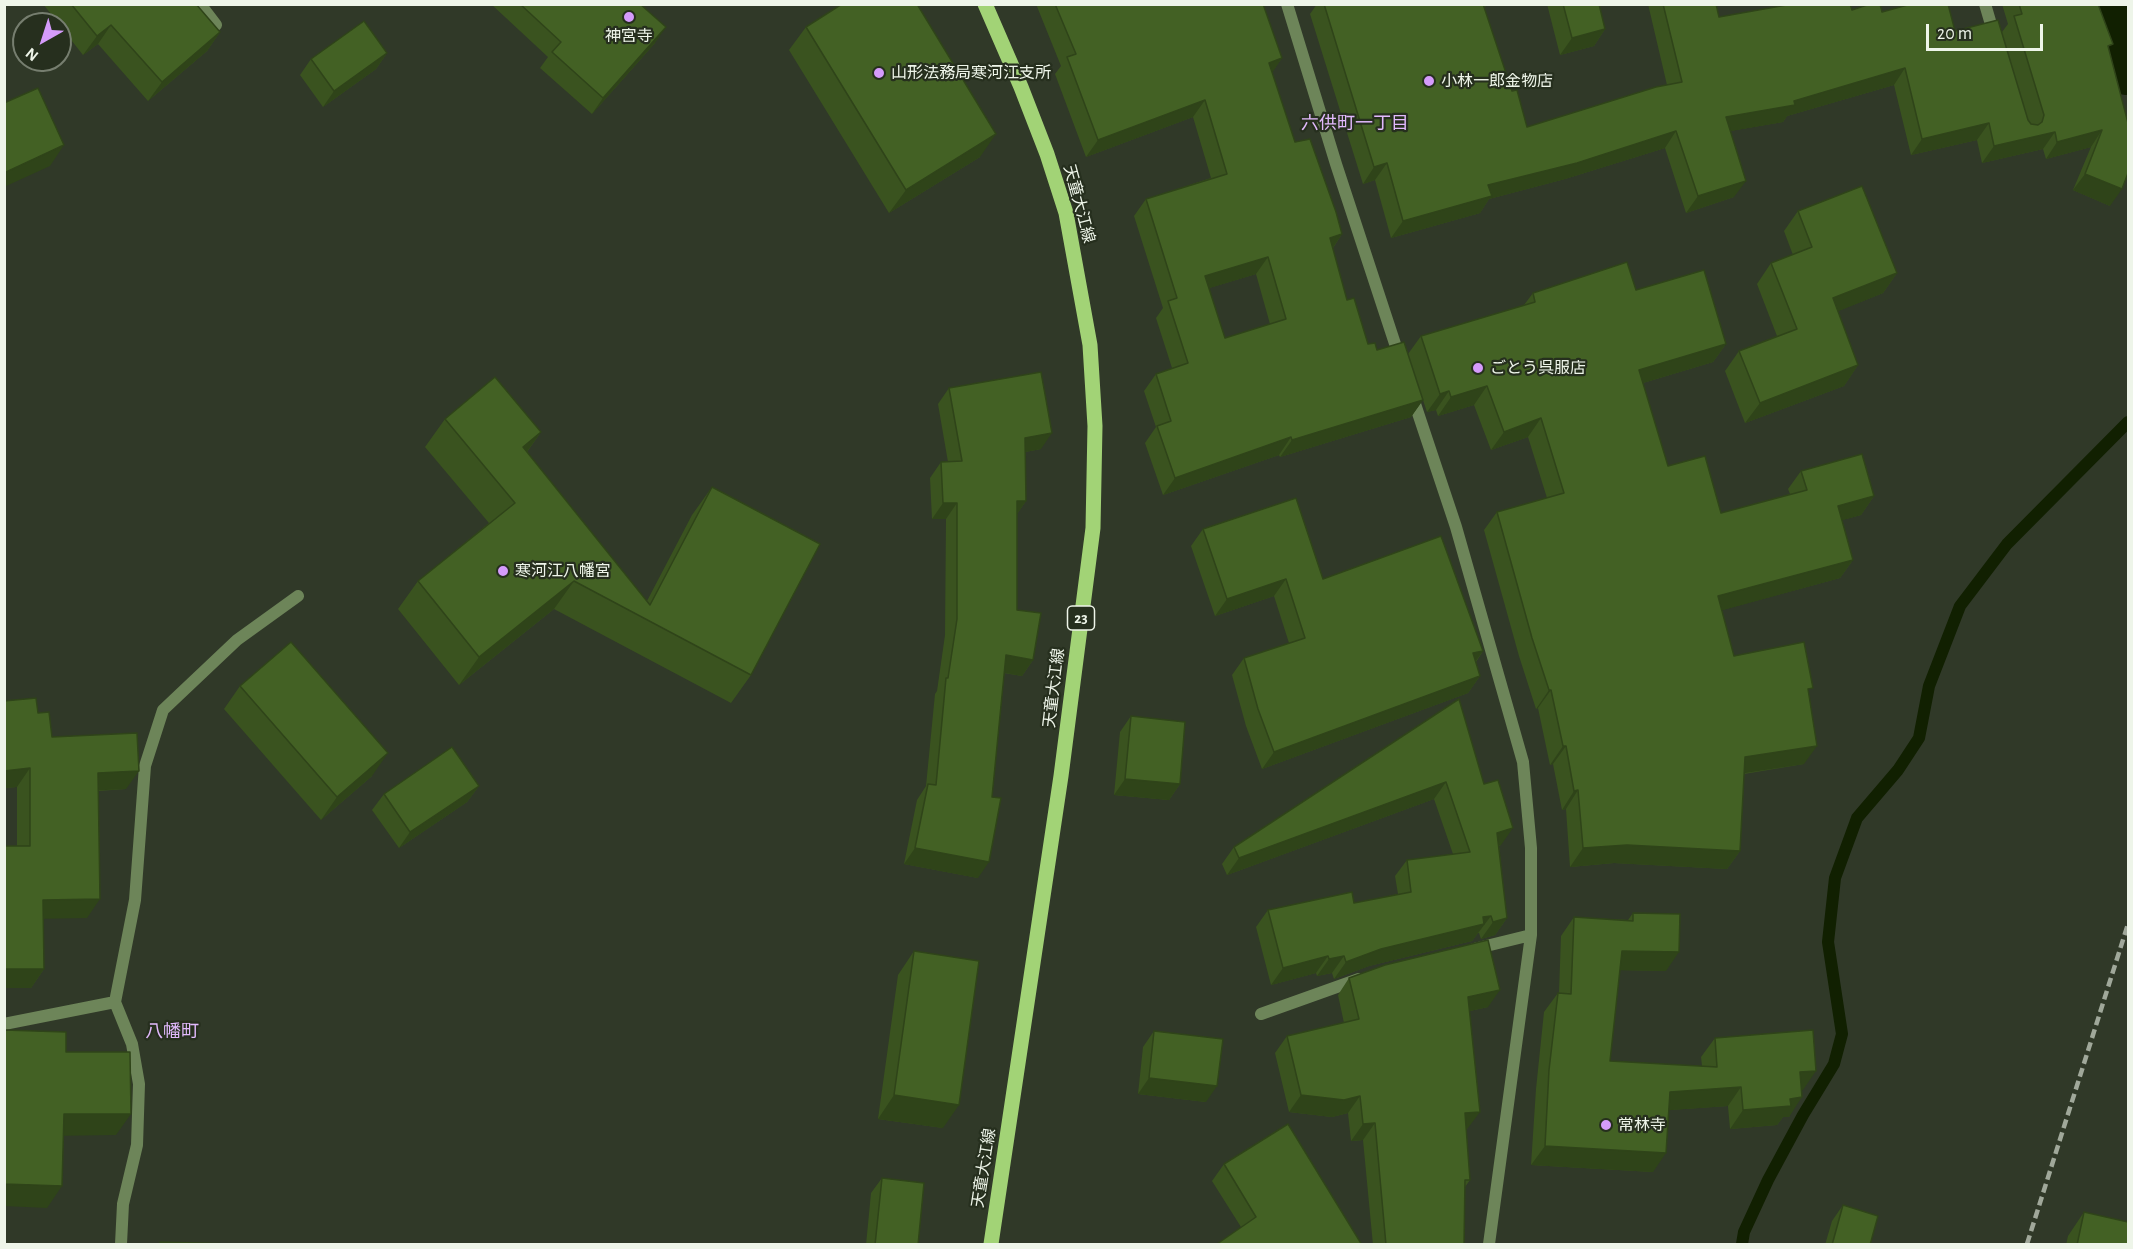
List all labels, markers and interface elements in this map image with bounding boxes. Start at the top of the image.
marker: 神宮寺 [622,10,636,24]
north arrow [12,12,72,72]
scale bar [1929,12,2046,50]
text: 20 m [1937,25,1972,43]
place label: 神宮寺 [605,26,653,46]
text: N [23,45,41,64]
place label: 山形法務局寒河江支所 [891,63,1051,83]
marker: 山形法務局寒河江支所 [872,66,886,80]
place label: 小林一郎金物店 [1441,71,1553,91]
marker: 小林一郎金物店 [1422,74,1436,88]
district label: 六供町一丁目 [1301,113,1409,135]
street label: 天童大江線 [1059,163,1099,245]
place label: ごとう呉服店 [1490,358,1586,378]
marker: ごとう呉服店 [1471,361,1485,375]
place label: 寒河江八幡宮 [515,561,611,581]
marker: 寒河江八幡宮 [496,564,510,578]
road number: 23 [1068,606,1094,630]
street label: 天童大江線 [1040,647,1068,729]
district label: 八幡町 [145,1021,199,1043]
place label: 常林寺 [1618,1115,1666,1135]
marker: 常林寺 [1599,1118,1613,1132]
street label: 天童大江線 [968,1127,1000,1209]

